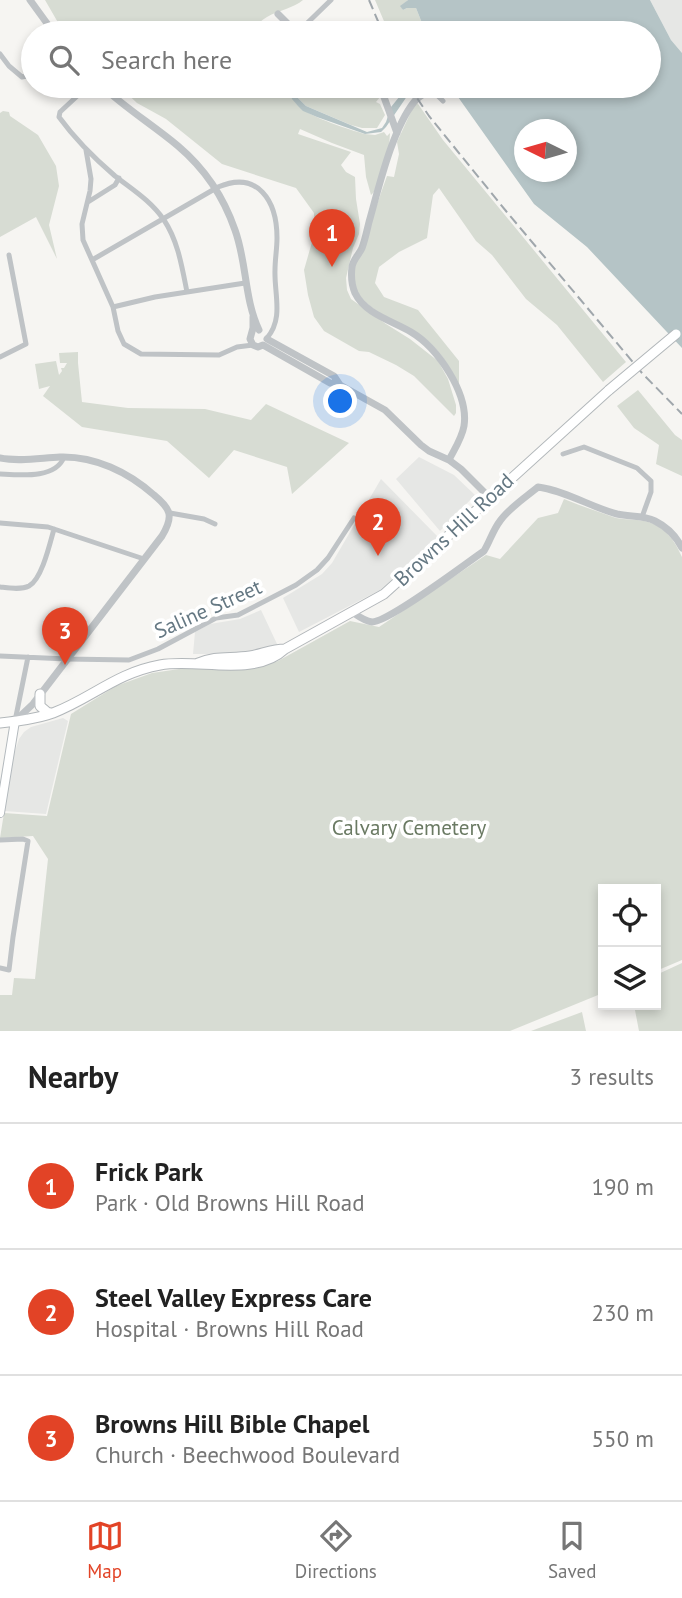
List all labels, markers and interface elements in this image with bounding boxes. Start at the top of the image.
search box [21,21,661,98]
icon: search [45,41,83,79]
text: Search here [101,43,232,76]
north arrow [514,119,577,182]
pin: 1 [309,209,355,267]
your location [323,384,357,418]
street label: Browns Hill Road [388,467,519,592]
pin: 2 [355,498,401,556]
street label: Saline Street [150,573,266,644]
pin: 3 [42,607,88,665]
park label: Calvary Cemetery [332,814,487,841]
map controls [598,884,661,1010]
button: locate [598,884,661,947]
button: layers [598,947,661,1010]
text: Nearby [28,1057,118,1096]
text: 3 results [570,1062,654,1091]
text: Frick Park [95,1155,203,1188]
text: 1 [44,1172,58,1201]
text: 190 m [592,1172,654,1201]
text: Park · Old Browns Hill Road [95,1188,365,1217]
text: Steel Valley Express Care [95,1281,372,1314]
text: 2 [44,1298,58,1327]
text: 230 m [592,1298,654,1327]
text: Hospital · Browns Hill Road [95,1314,364,1343]
text: Browns Hill Bible Chapel [95,1407,369,1440]
text: 3 [44,1424,58,1453]
text: 550 m [592,1424,654,1453]
text: Church · Beechwood Boulevard [95,1440,400,1469]
tab: Map [86,1517,124,1583]
tab: Directions [295,1517,377,1583]
tab: Saved [548,1517,596,1583]

